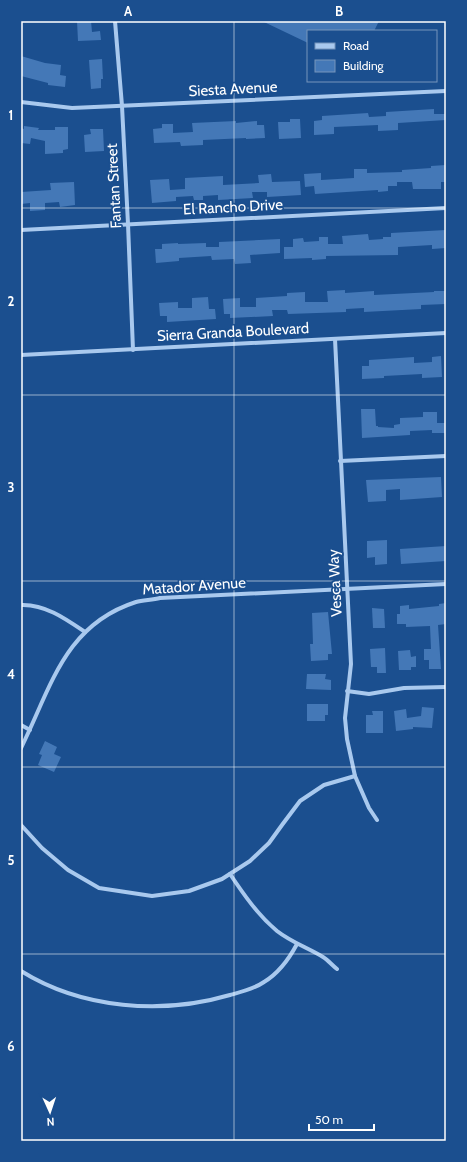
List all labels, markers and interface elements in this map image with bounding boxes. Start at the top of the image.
text: A [124,3,133,19]
text: B [335,3,343,19]
legend [307,30,437,82]
text: Road [343,38,369,53]
text: Building [343,58,385,73]
street label: Siesta Avenue [188,78,278,100]
text: 1 [9,107,13,123]
street label: Fantan Street [103,143,125,229]
street label: El Rancho Drive [183,195,284,219]
text: 2 [8,293,15,309]
street label: Sierra Granda Boulevard [157,319,309,345]
text: 3 [7,479,15,495]
street label: Vesca Way [324,548,346,617]
street label: Matador Avenue [142,573,247,599]
text: 4 [7,666,15,682]
text: 5 [8,852,15,868]
text: 6 [7,1038,15,1054]
north arrow [30,1092,70,1132]
scale bar [309,1106,374,1132]
text: 50 m [315,1112,343,1127]
text: N [46,1115,55,1129]

